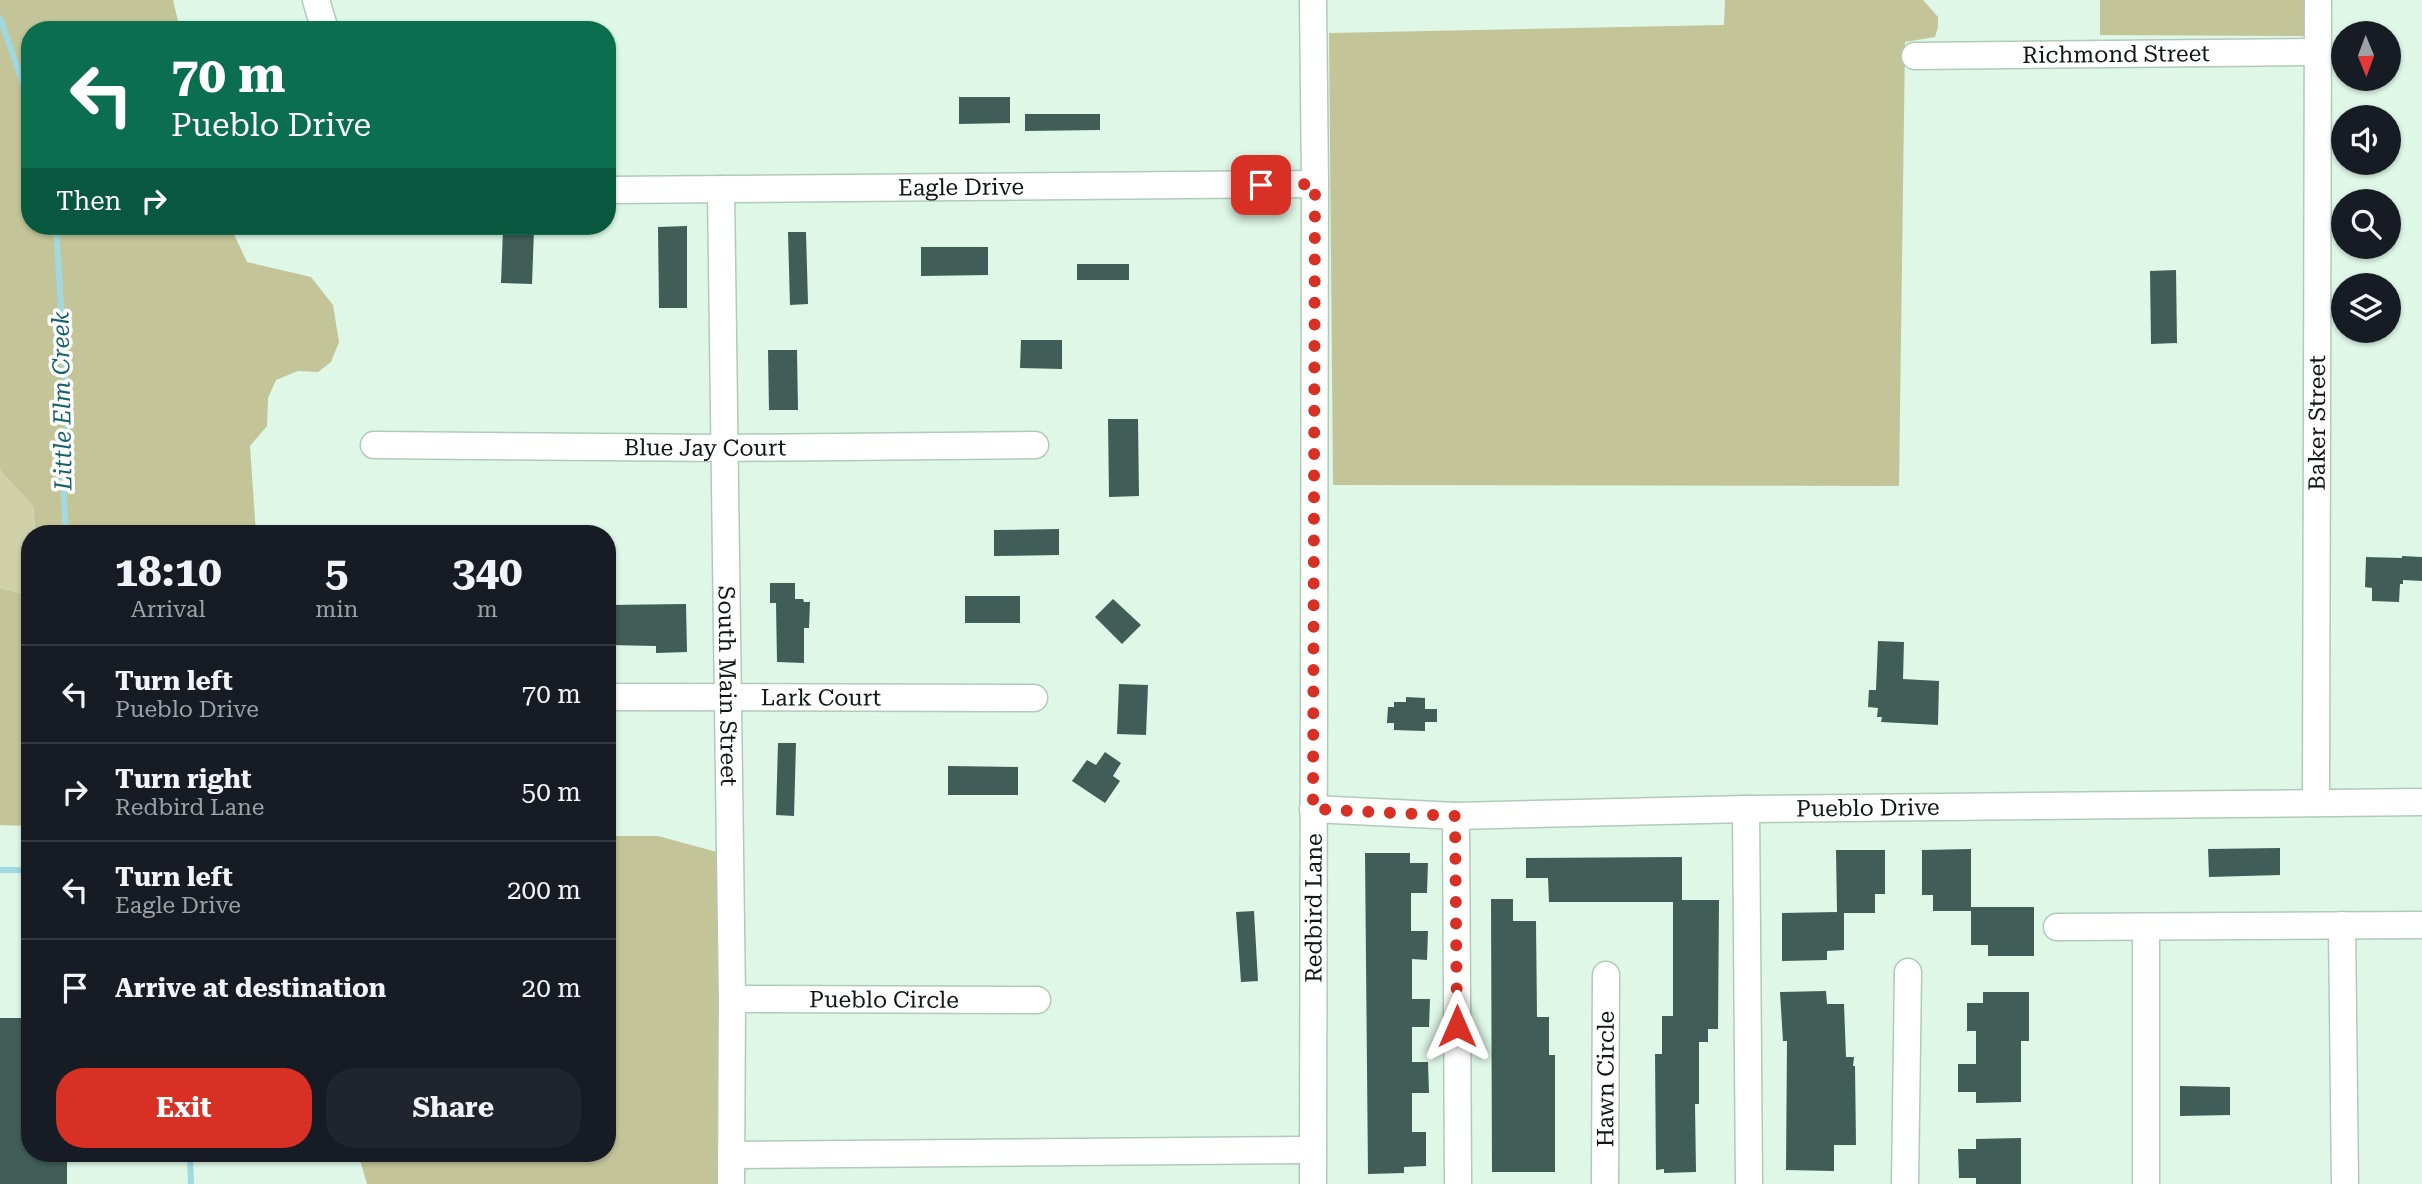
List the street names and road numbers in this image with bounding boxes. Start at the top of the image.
street label: Richmond Street [2022,40,2210,69]
street label: Eagle Drive [898,173,1024,202]
street label: Baker Street [2304,355,2331,491]
street label: Blue Jay Court [624,434,787,462]
street label: South Main Street [712,585,742,787]
street label: Lark Court [761,684,882,712]
street label: Pueblo Drive [1796,794,1940,822]
street label: Redbird Lane [1300,833,1328,983]
street label: Pueblo Circle [809,986,959,1014]
street label: Hawn Circle [1592,1011,1620,1147]

